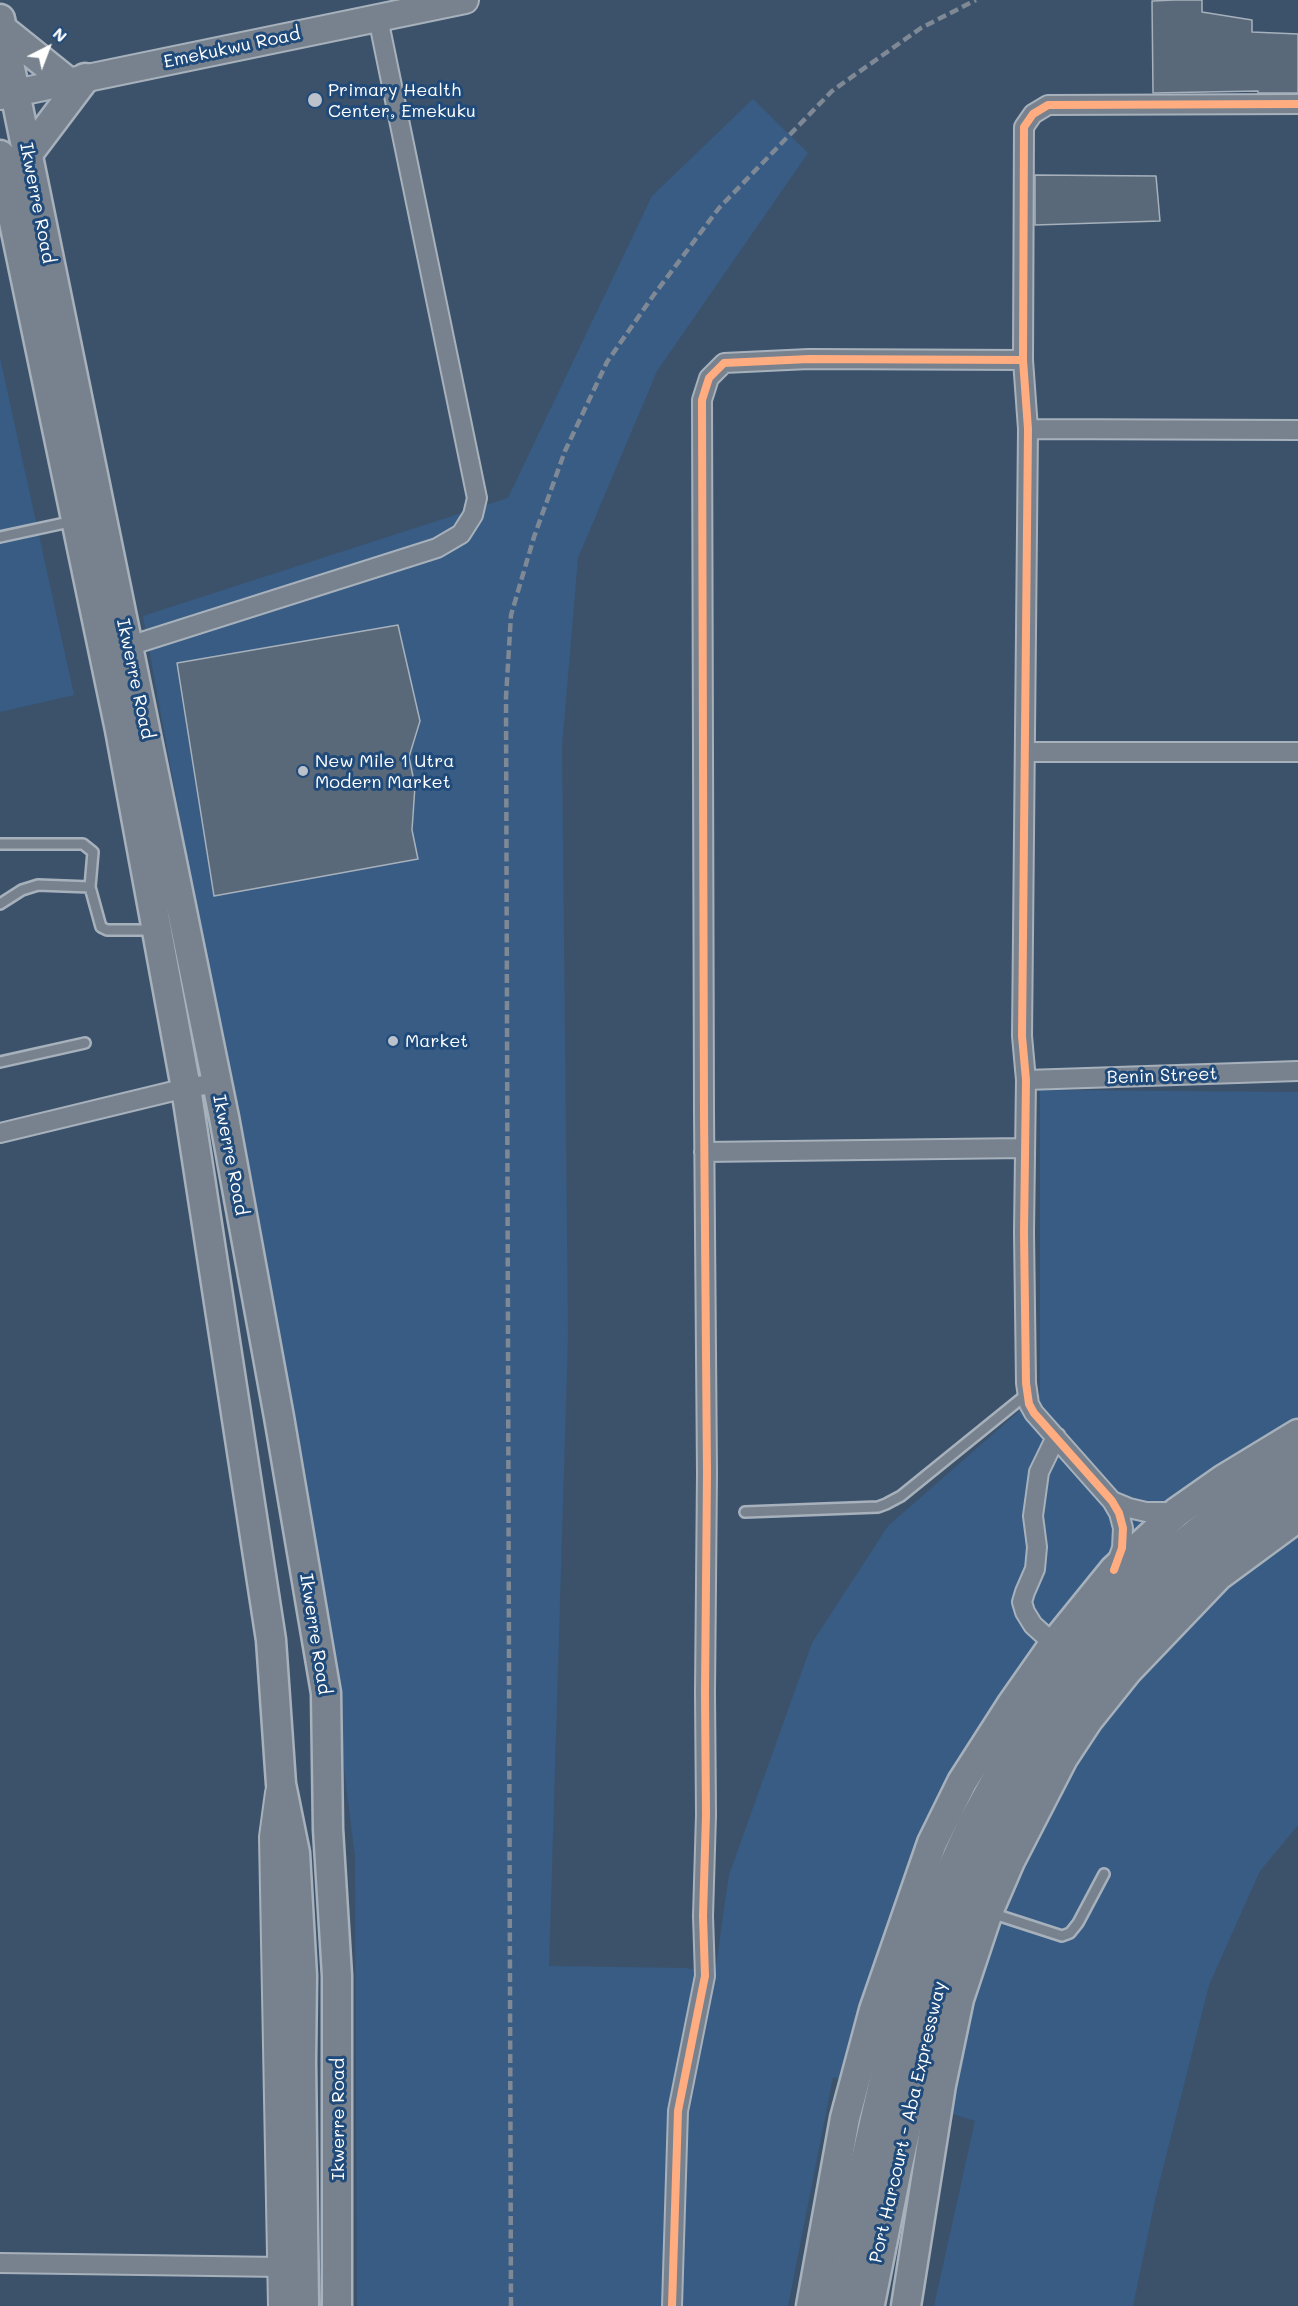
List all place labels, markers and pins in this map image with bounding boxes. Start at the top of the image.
place label: Primary Health Center, Emekuku [328,79,476,122]
marker: Primary Health Center, Emekuku [306,91,324,109]
place label: New Mile 1 Utra Modern Market [315,750,454,792]
marker: New Mile 1 Utra Modern Market [296,764,310,778]
place label: Market [405,1030,468,1052]
marker: Market [386,1034,400,1048]

